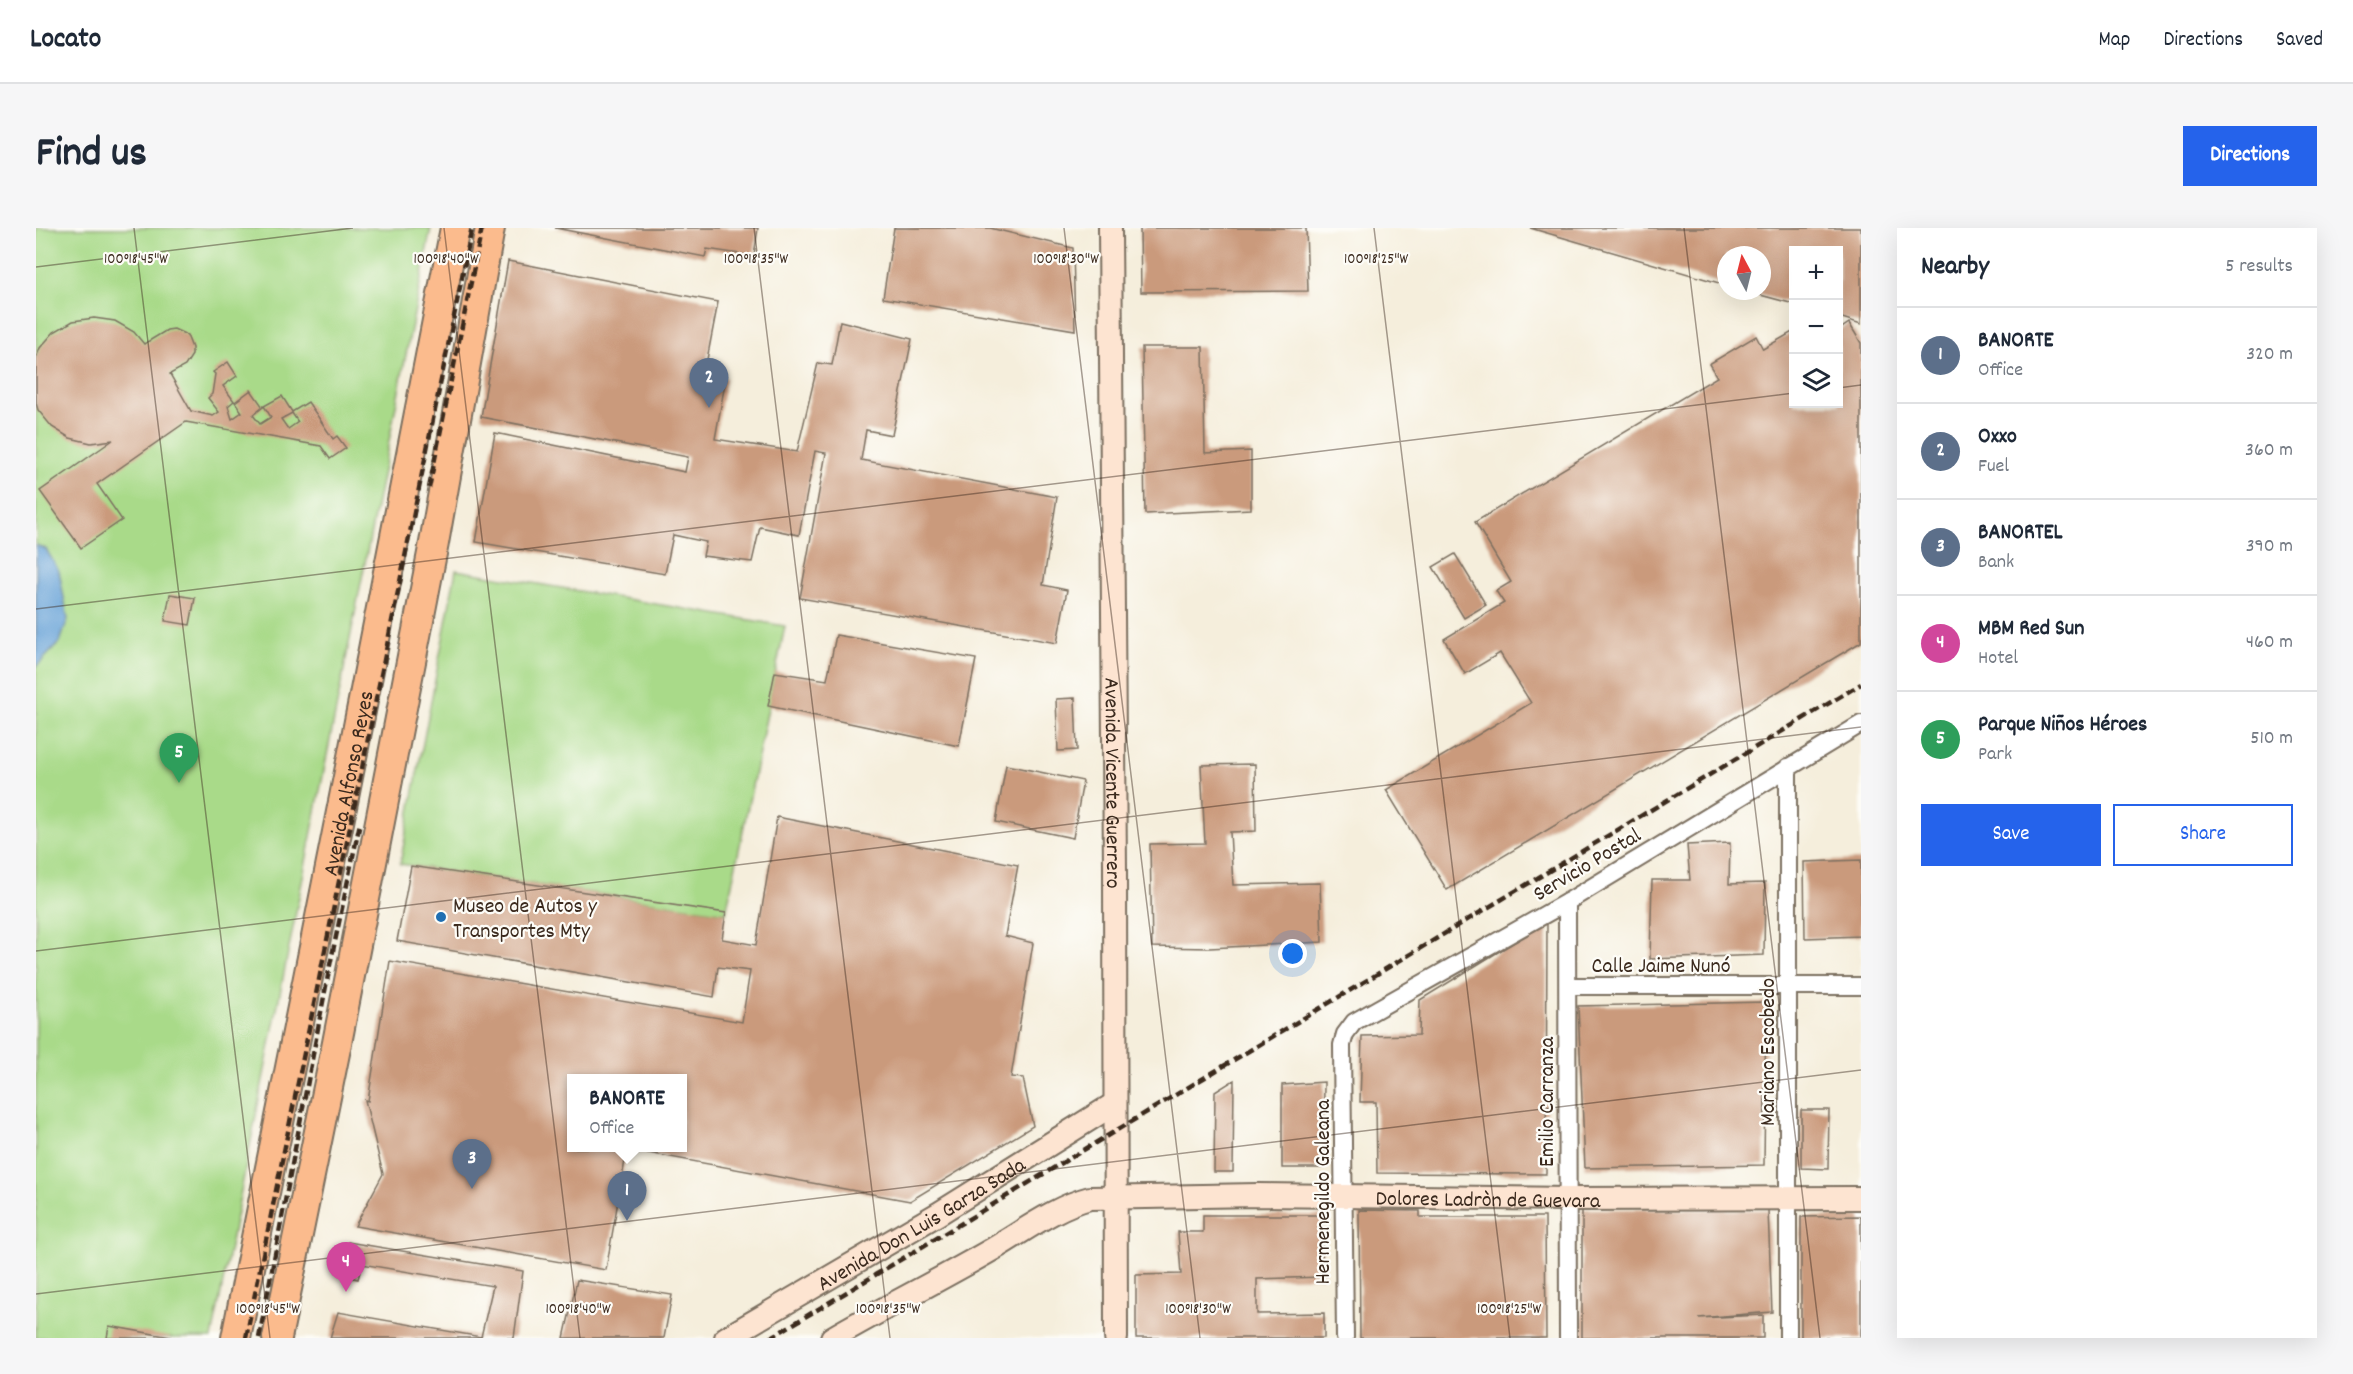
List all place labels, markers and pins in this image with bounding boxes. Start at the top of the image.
pin: 2 [690,358,728,408]
pin: 5 [160,734,198,783]
place label: Museo de Autos y Transportes Mty [453,892,598,948]
marker: Museo de Autos y Transportes Mty [434,910,448,924]
pin: 3 [452,1140,492,1189]
pin: 1 [608,1172,646,1221]
pin: 4 [326,1242,366,1292]

